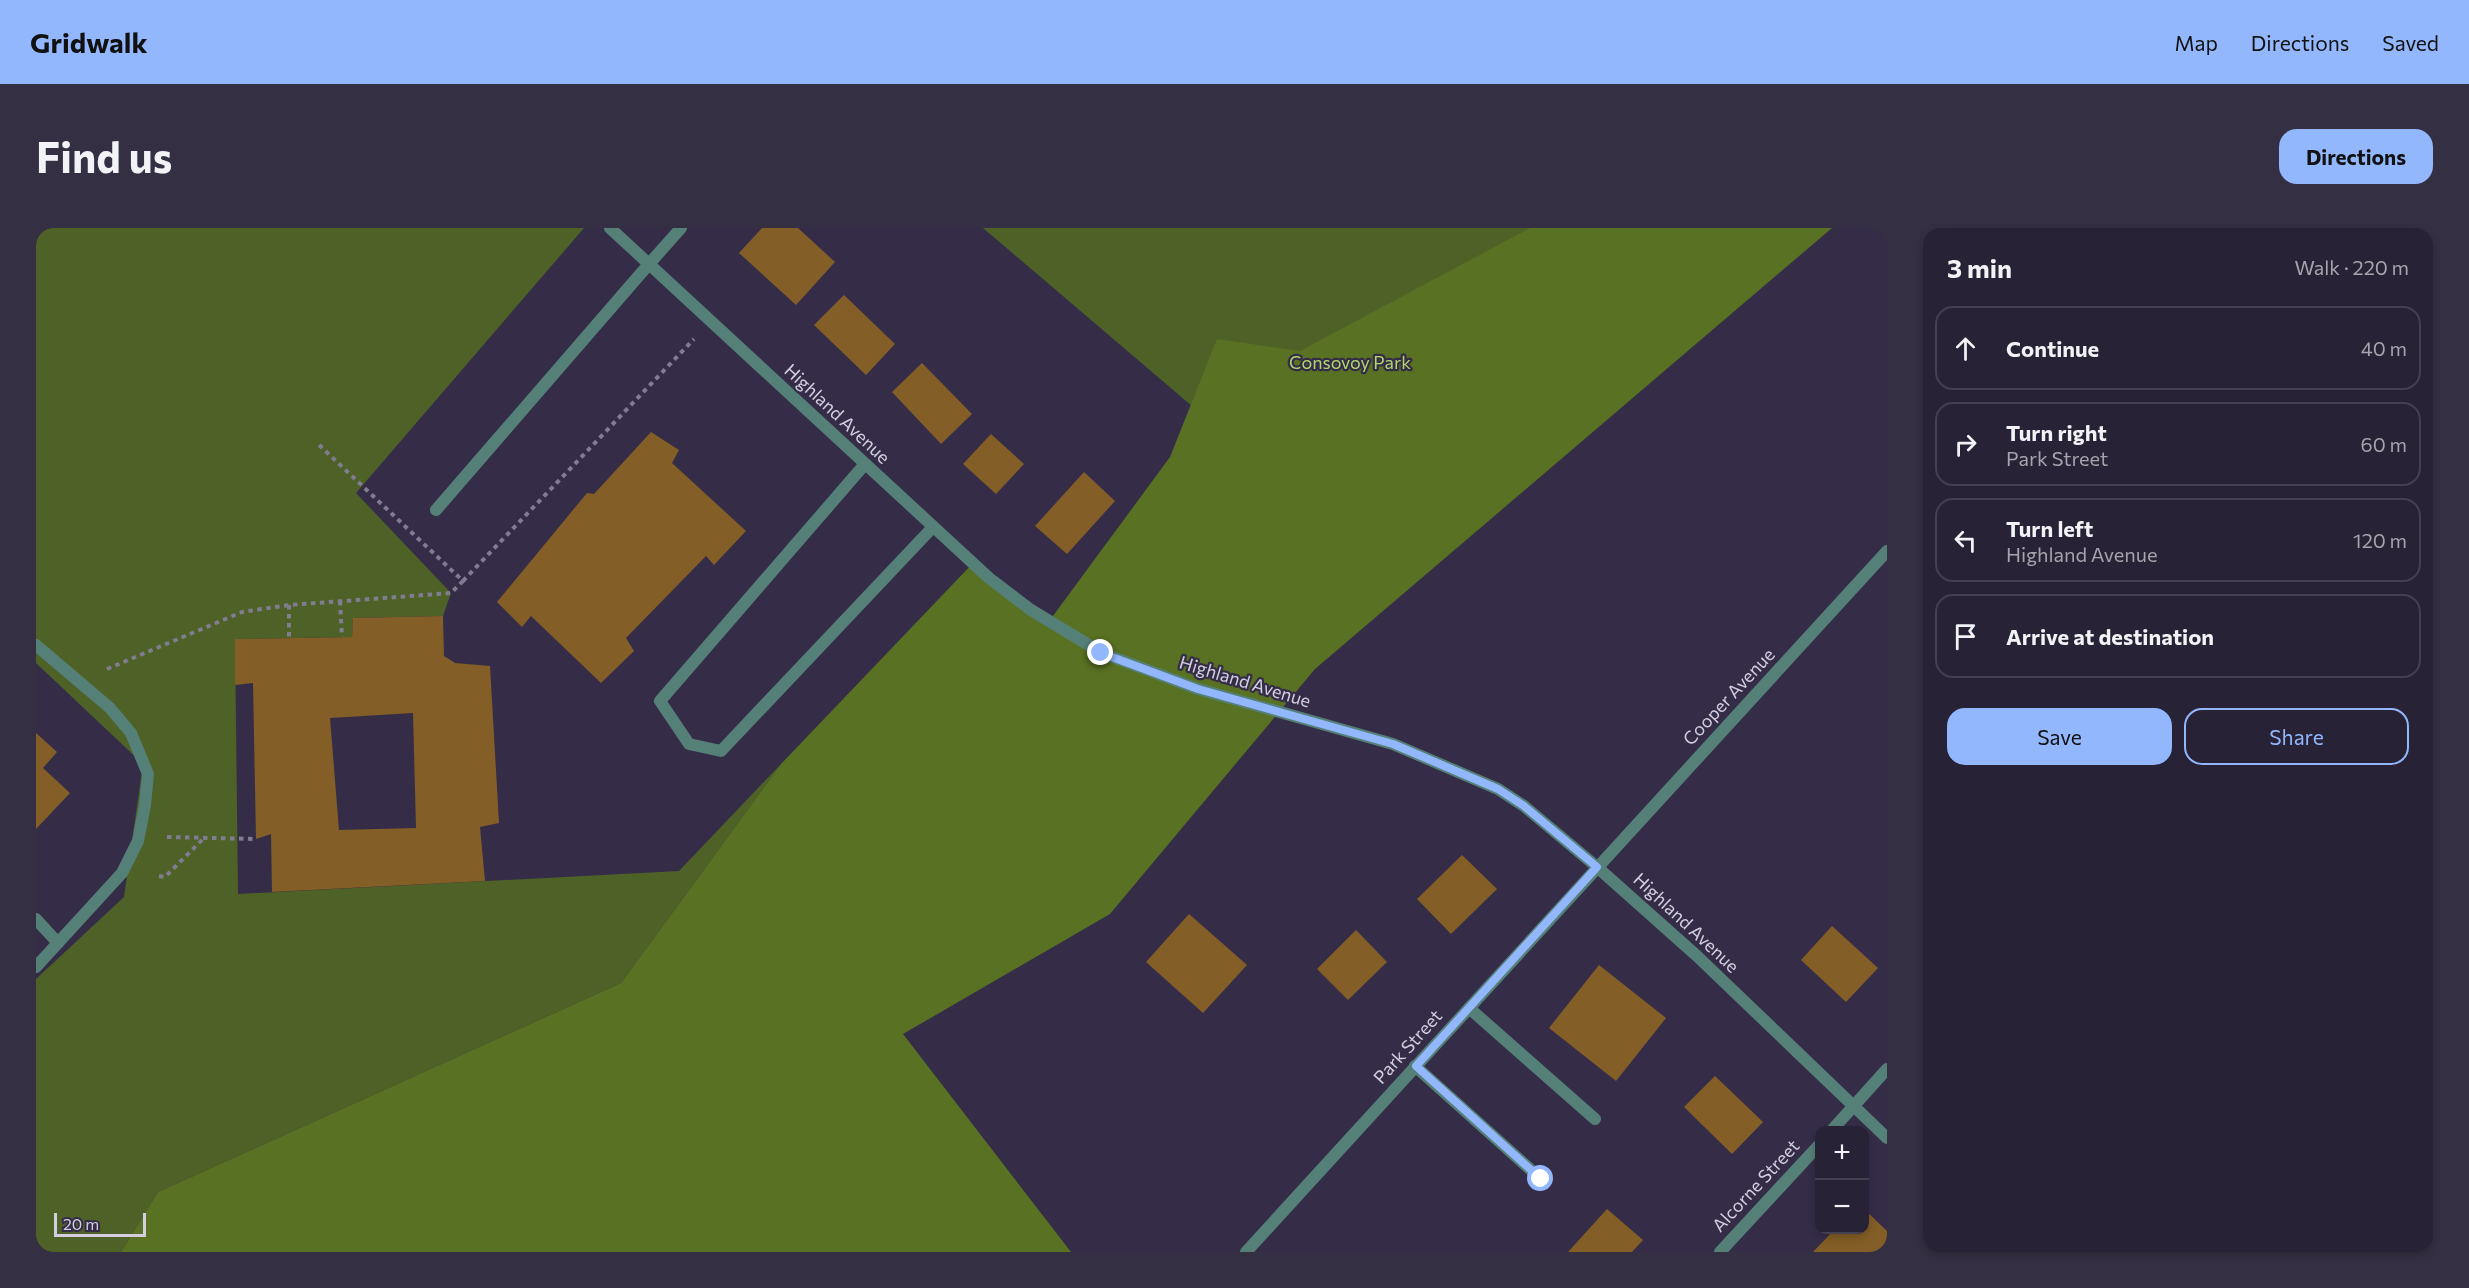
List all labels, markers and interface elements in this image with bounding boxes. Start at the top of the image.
text: Gridwalk [30,25,148,59]
text: Map [2175,30,2218,55]
text: Directions [2251,30,2349,55]
text: Saved [2382,30,2439,55]
button: Directions [2279,129,2433,184]
text: Find us [36,130,172,182]
text: 3 min [1947,252,2012,283]
text: Walk · 220 m [2294,255,2409,279]
icon: ahead [1949,332,1982,365]
text: Continue [2006,335,2099,362]
text: 40 m [2361,336,2407,360]
park label: Consovoy Park [1289,351,1411,373]
street label: Highland Avenue [780,359,895,468]
text: Turn right [2006,419,2107,446]
icon: right [1949,428,1982,461]
text: 60 m [2361,432,2407,456]
text: Park Street [2006,446,2108,470]
text: Turn left [2006,515,2093,542]
icon: left [1949,524,1982,557]
text: 120 m [2353,528,2407,552]
text: Highland Avenue [2006,542,2157,566]
icon: arrive [1949,620,1982,653]
text: Arrive at destination [2006,623,2214,650]
route end [1087,639,1113,665]
street label: Cooper Avenue [1678,643,1779,749]
street label: Highland Avenue [1177,651,1314,711]
button: Save [1947,708,2172,765]
button: Share [2184,708,2409,765]
street label: Highland Avenue [1629,868,1744,977]
street label: Park Street [1368,1005,1446,1088]
map controls [1815,1126,1869,1234]
button: + [1815,1126,1869,1180]
street label: Alcorne Street [1707,1135,1804,1236]
route start [1527,1165,1553,1191]
button: − [1815,1180,1869,1234]
scale bar [54,1210,146,1238]
text: 20 m [63,1214,99,1233]

